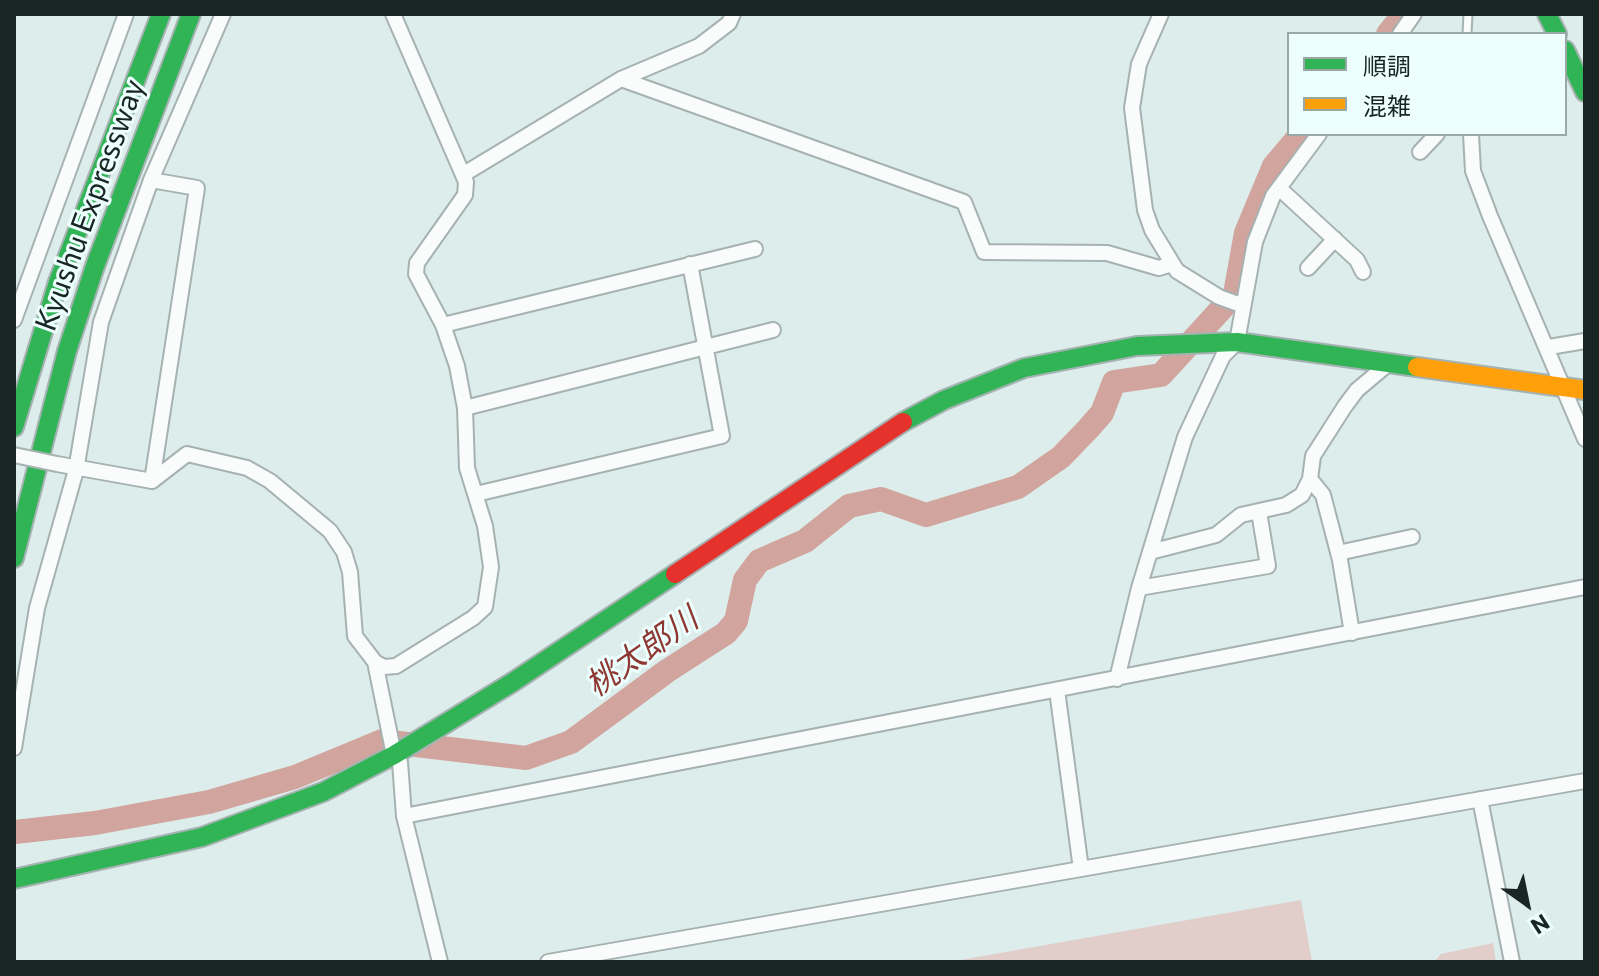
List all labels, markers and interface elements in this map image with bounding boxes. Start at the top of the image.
legend [1287,32,1567,136]
text: 順調 [1363,51,1411,80]
street label: Kyushu Expressway [28,74,152,336]
text: 混雑 [1363,91,1411,120]
water label: 桃太郎川 [579,600,705,704]
north arrow [1487,864,1567,944]
text: N [1526,909,1555,940]

